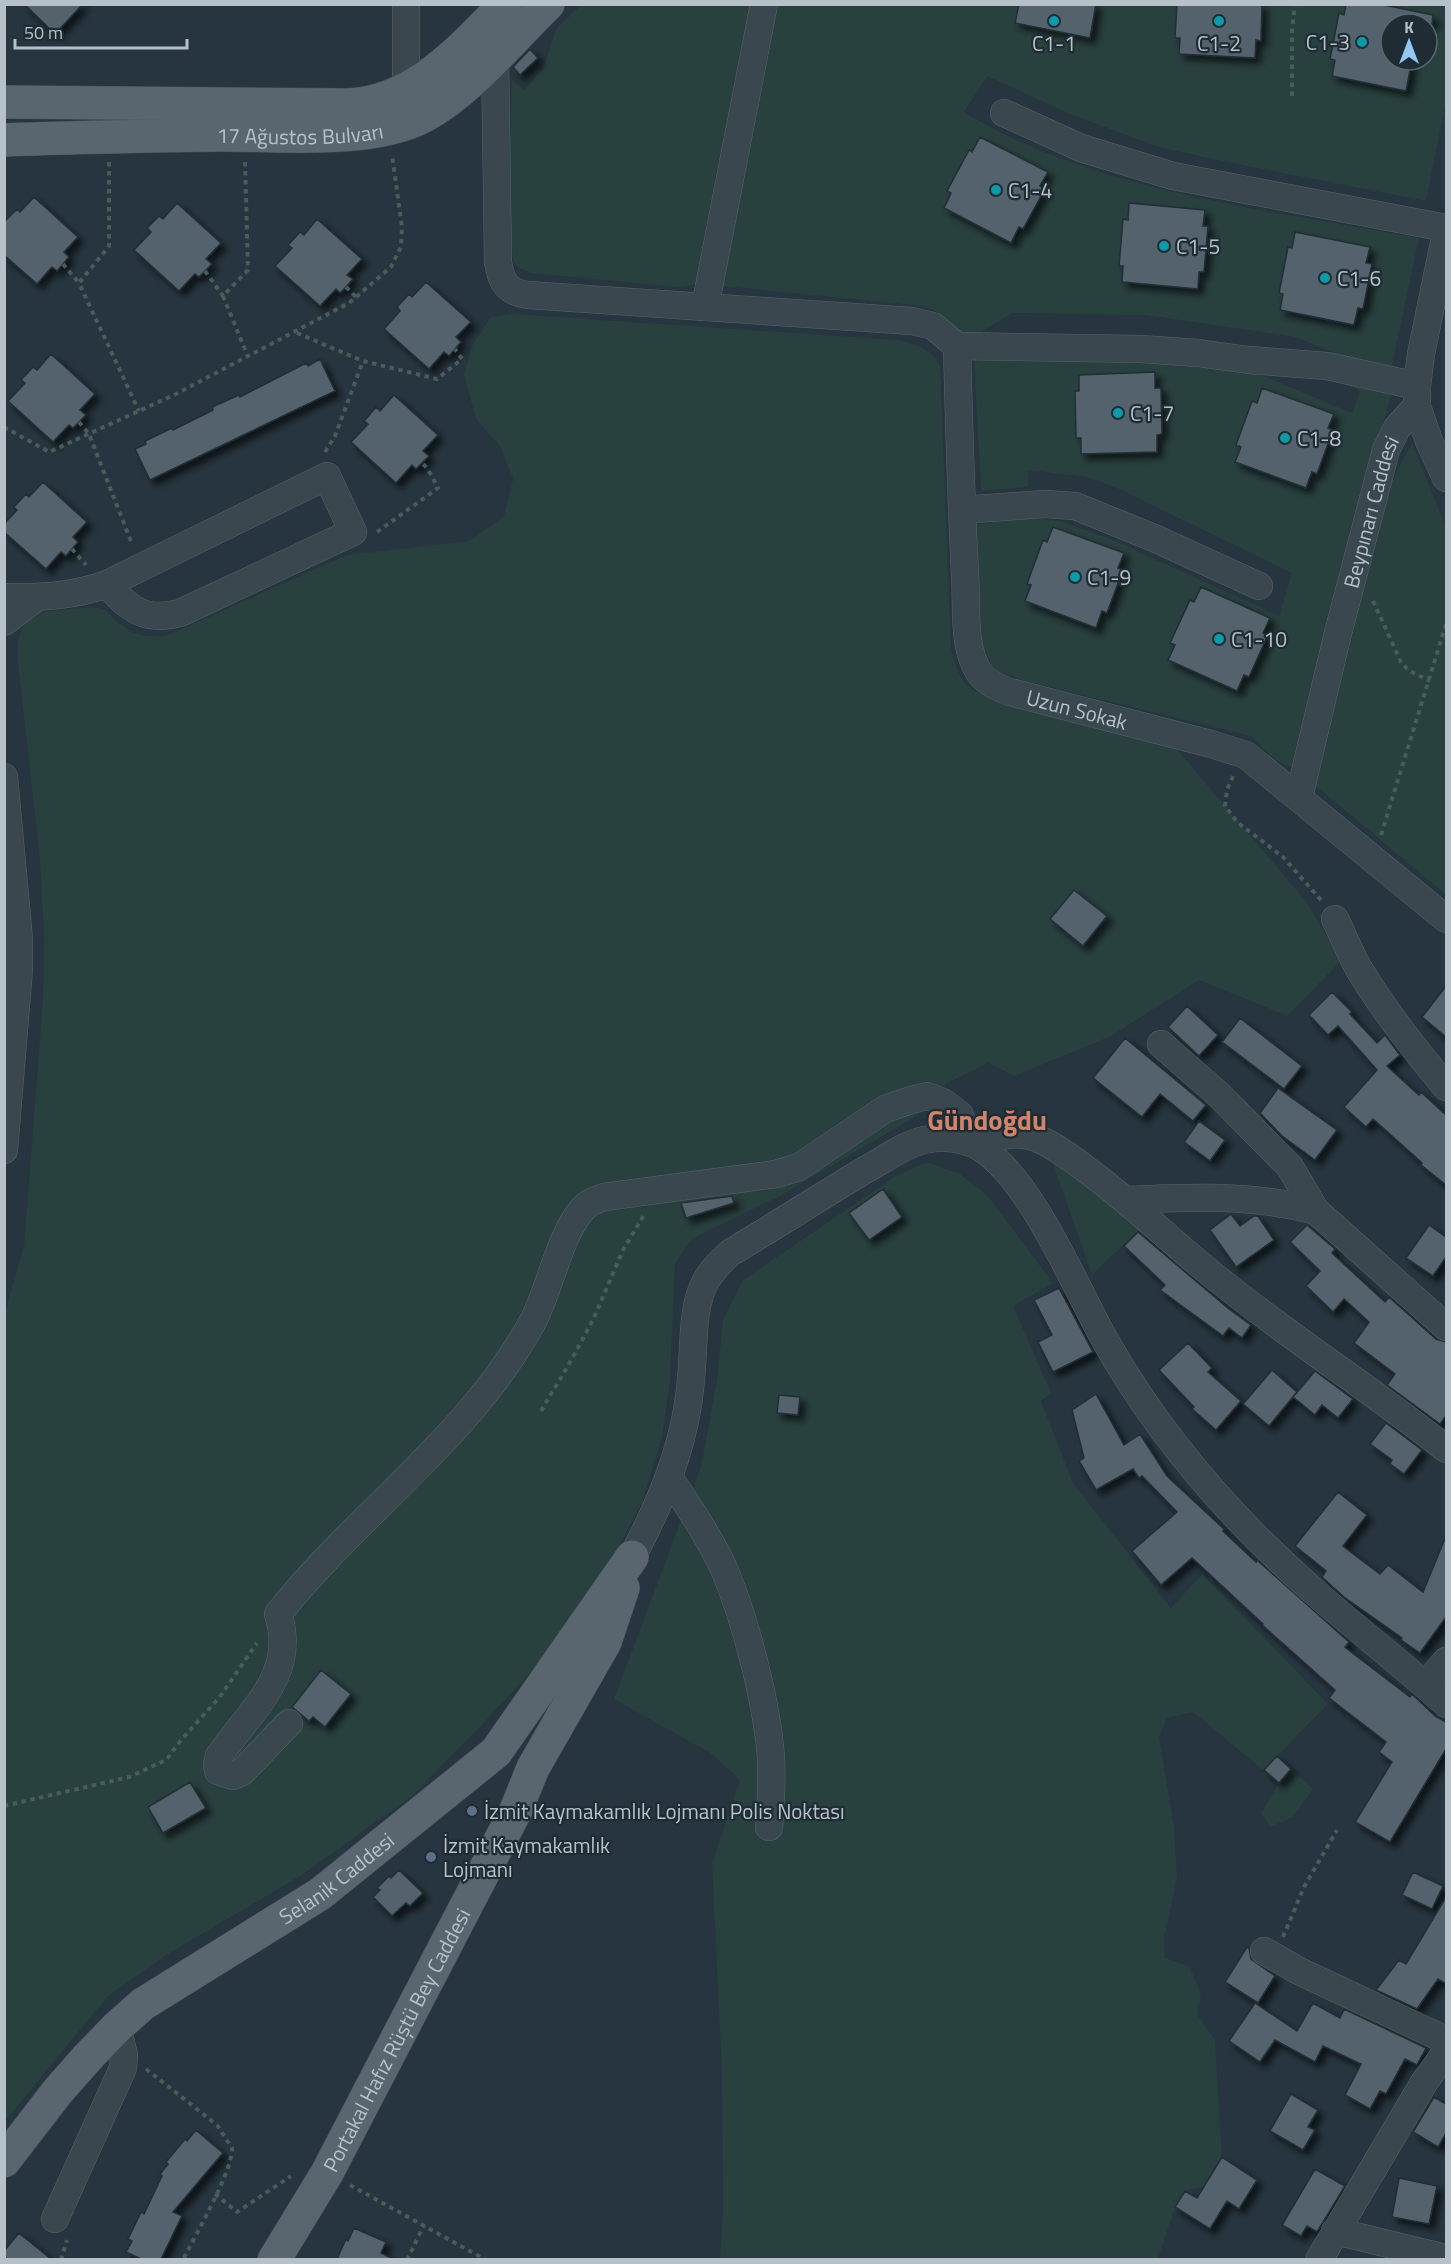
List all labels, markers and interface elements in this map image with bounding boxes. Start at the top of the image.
scale bar [15,12,188,50]
north arrow [1379,12,1439,72]
marker: C1-1 [1047,14,1061,28]
marker: C1-2 [1212,14,1226,28]
text: K [1404,15,1414,39]
text: 50 m [24,19,63,46]
place label: C1-3 [1306,26,1350,58]
place label: C1-1 [1032,27,1076,59]
place label: C1-2 [1197,27,1241,59]
marker: C1-3 [1355,35,1369,49]
street label: 17 Ağustos Bulvarı [217,114,386,152]
place label: C1-4 [1008,174,1052,206]
marker: C1-4 [989,183,1003,197]
place label: C1-5 [1176,230,1220,262]
marker: C1-5 [1157,239,1171,253]
place label: C1-6 [1337,262,1381,294]
marker: C1-6 [1318,271,1332,285]
place label: C1-7 [1130,397,1174,429]
marker: C1-7 [1111,406,1125,420]
place label: C1-8 [1297,422,1341,454]
street label: Beypınarı Caddesi [1334,430,1407,592]
marker: C1-8 [1278,431,1292,445]
place label: C1-9 [1087,561,1131,593]
marker: C1-9 [1068,570,1082,584]
place label: C1-10 [1231,623,1287,655]
marker: C1-10 [1212,632,1226,646]
street label: Uzun Sokak [1023,681,1131,738]
district label: Gündoğdu [927,1099,1047,1140]
place label: İzmit Kaymakamlık Lojmanı Polis Noktası [484,1795,845,1827]
marker: İzmit Kaymakamlık Lojmanı Polis Noktası [465,1804,479,1818]
street label: Selanik Caddesi [272,1824,401,1932]
place label: İzmit Kaymakamlık Lojmanı [443,1829,610,1885]
marker: İzmit Kaymakamlık Lojmanı [424,1850,438,1864]
street label: Portakal Hafız Rüştü Bey Caddesi [314,1902,478,2177]

